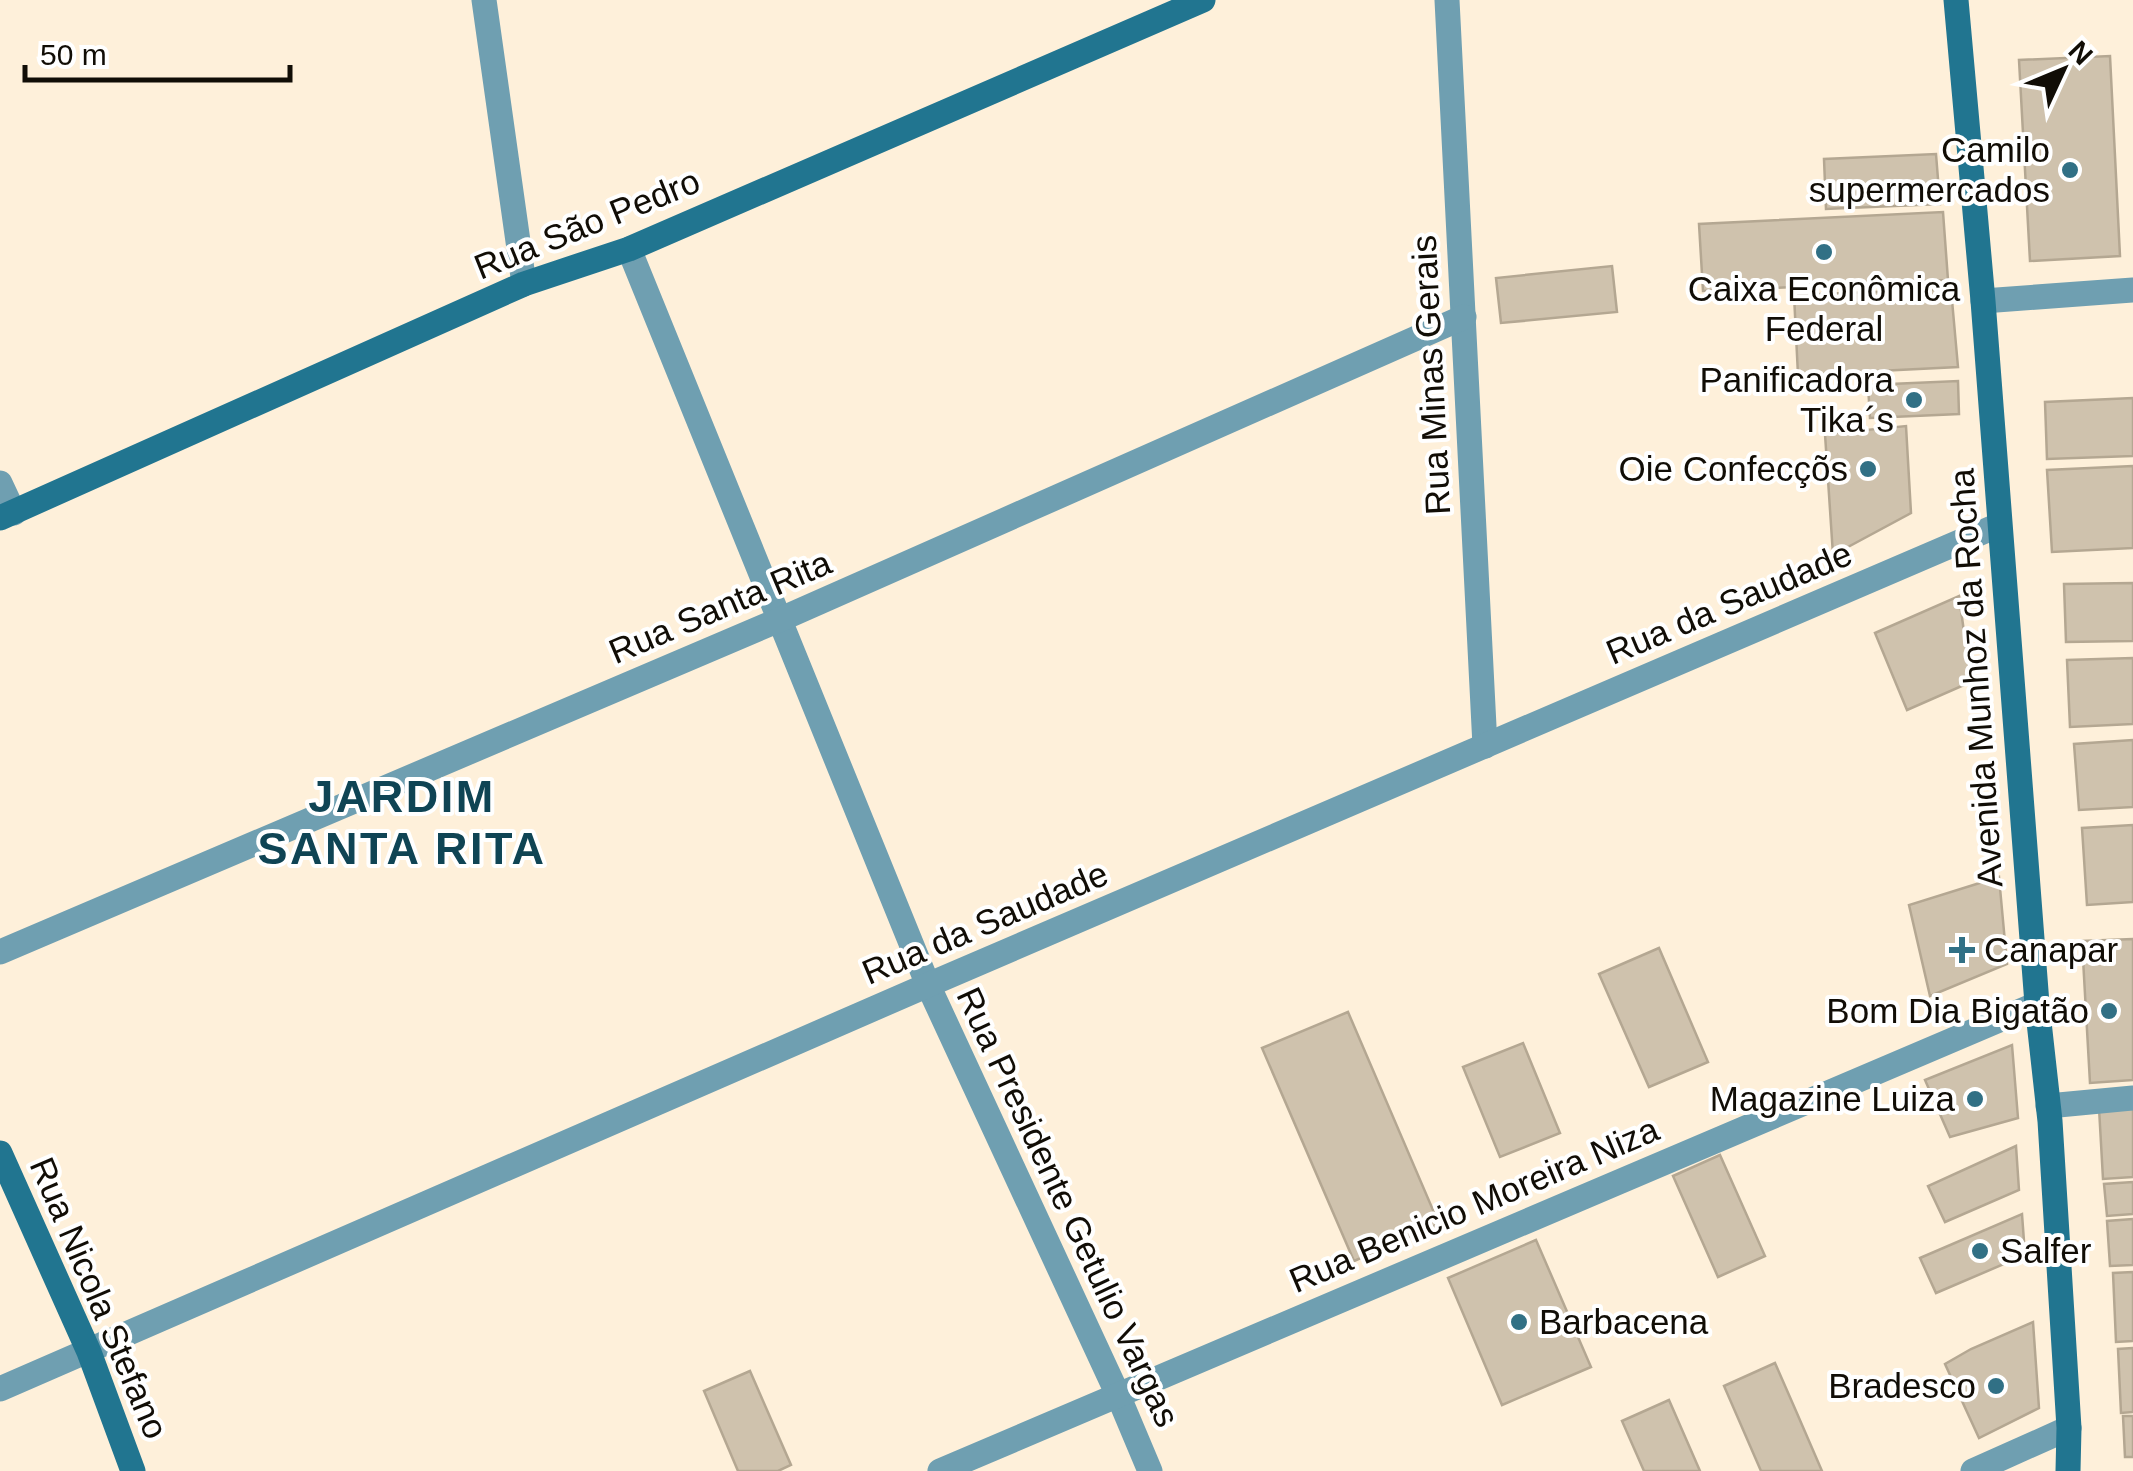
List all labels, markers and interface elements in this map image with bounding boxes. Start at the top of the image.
scale bar [25,20,290,82]
north arrow [2013,20,2113,120]
text: N [2062,35,2099,71]
text: 50 m [40,38,107,71]
place label: Camilo supermercados [1809,130,2050,209]
marker: Camilo supermercados [2059,159,2081,181]
street label: Rua São Pedro [469,161,705,286]
street label: Rua Minas Gerais [1404,234,1457,516]
marker: Caixa Econômica Federal [1813,241,1835,263]
place label: Caixa Econômica Federal [1688,269,1961,348]
place label: Panificadora Tika´s [1699,360,1895,439]
marker: Panificadora Tika´s [1903,389,1925,411]
place label: Oie Confecçõs [1618,449,1848,488]
marker: Oie Confecçõs [1857,458,1879,480]
street label: Avenida Munhoz da Rocha [1941,467,2010,889]
street label: Rua da Saudade [1600,533,1857,672]
street label: Rua Santa Rita [603,542,837,671]
district label: JARDIM SANTA RITA [257,771,547,874]
street label: Rua da Saudade [856,853,1113,992]
place label: Canapar [1984,930,2119,969]
marker: Canapar [1949,937,1975,963]
street label: Rua Presidente Getulio Vargas [949,981,1188,1433]
place label: Bom Dia Bigatão [1826,991,2089,1030]
marker: Bom Dia Bigatão [2098,1000,2120,1022]
place label: Magazine Luiza [1710,1079,1956,1118]
marker: Magazine Luiza [1964,1088,1986,1110]
street label: Rua Benicio Moreira Niza [1284,1109,1665,1300]
street label: Rua Nicola Stefano [23,1151,176,1444]
place label: Salfer [2000,1231,2092,1270]
marker: Salfer [1969,1240,1991,1262]
place label: Barbacena [1539,1302,1709,1341]
marker: Barbacena [1508,1311,1530,1333]
place label: Bradesco [1828,1366,1976,1405]
marker: Bradesco [1985,1375,2007,1397]

